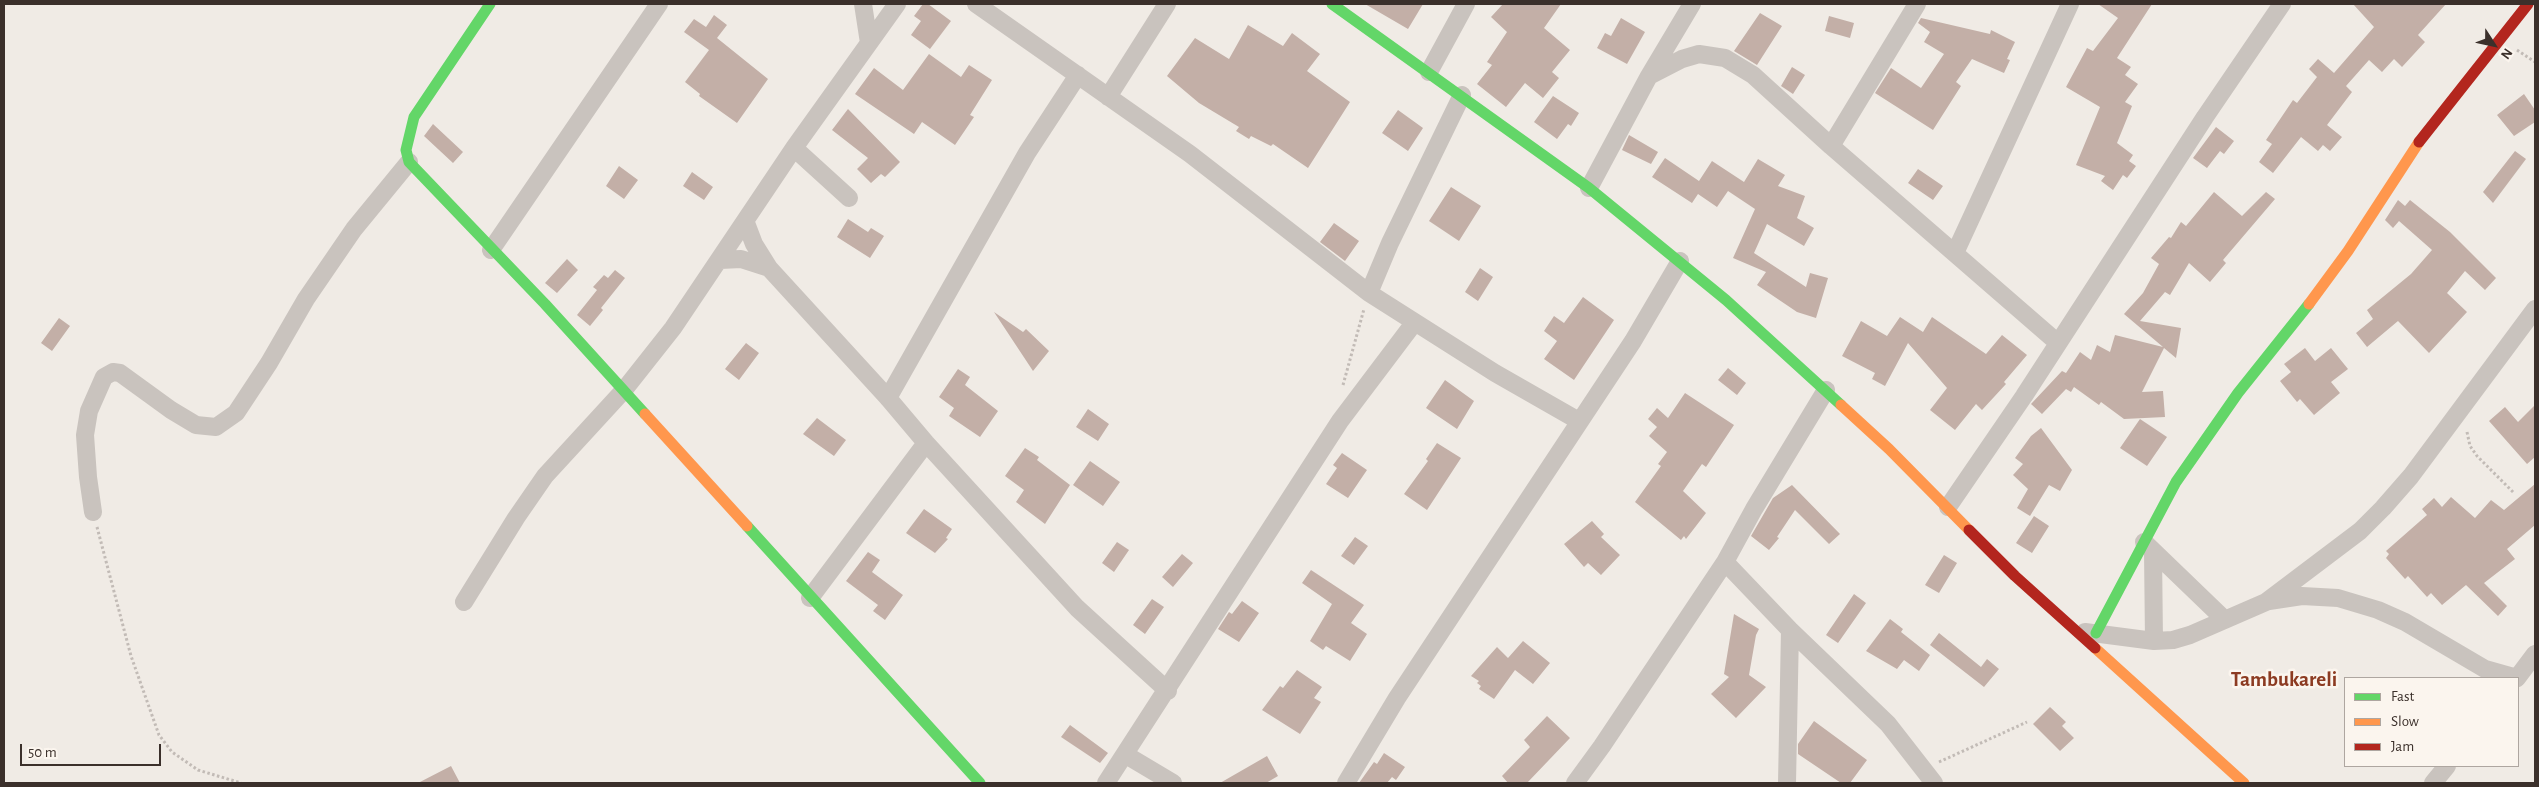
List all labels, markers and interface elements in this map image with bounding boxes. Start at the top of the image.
north arrow [2469,20,2519,70]
text: N [2498,46,2515,62]
district label: Tambukareli [2231,667,2337,693]
legend [2344,677,2519,767]
text: Fast [2391,689,2414,704]
text: Slow [2391,714,2419,729]
scale bar [22,734,164,766]
text: Jam [2391,739,2414,754]
text: 50 m [28,745,57,760]

